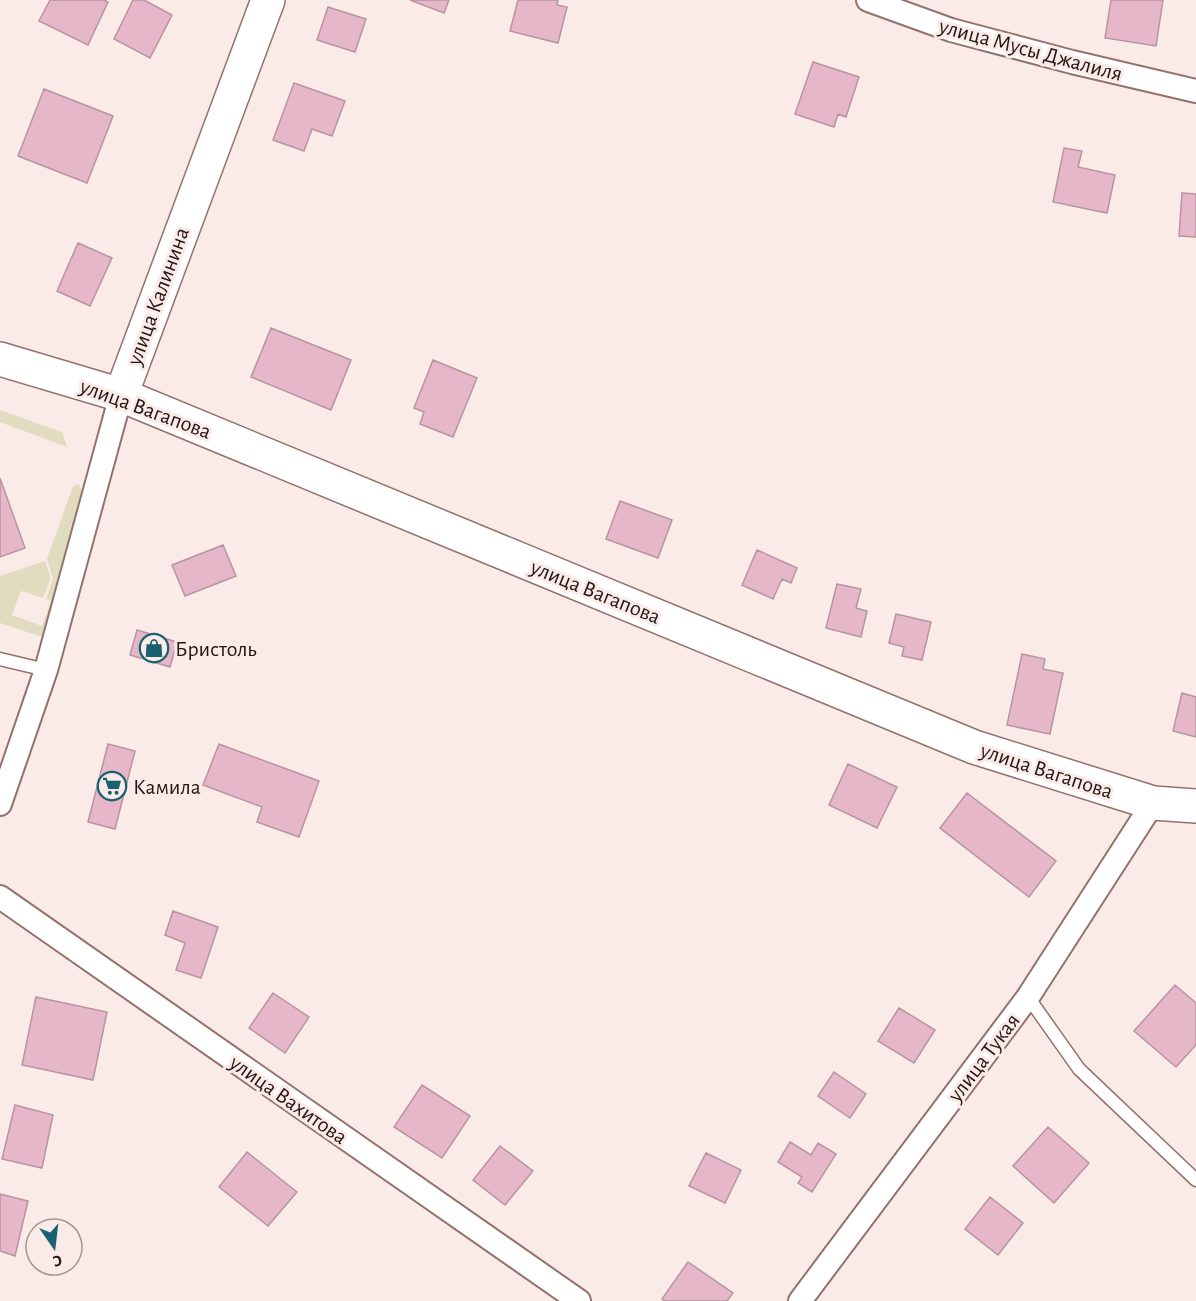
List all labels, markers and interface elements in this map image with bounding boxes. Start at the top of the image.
street label: улица Мусы Джалиля [936,15,1125,85]
street label: улица Калинина [122,224,193,369]
street label: улица Вагапова [76,375,214,443]
street label: улица Вагапова [527,556,664,628]
shop icon: Бристоль [138,632,170,664]
place label: Бристоль [175,638,257,660]
street label: улица Вагапова [977,739,1116,803]
supermarket icon: Камила [96,770,128,802]
place label: Камила [133,776,201,798]
street label: улица Тукая [943,1009,1024,1107]
street label: улица Вахитова [225,1051,351,1148]
north arrow [24,1217,84,1277]
text: С [51,1252,64,1269]

